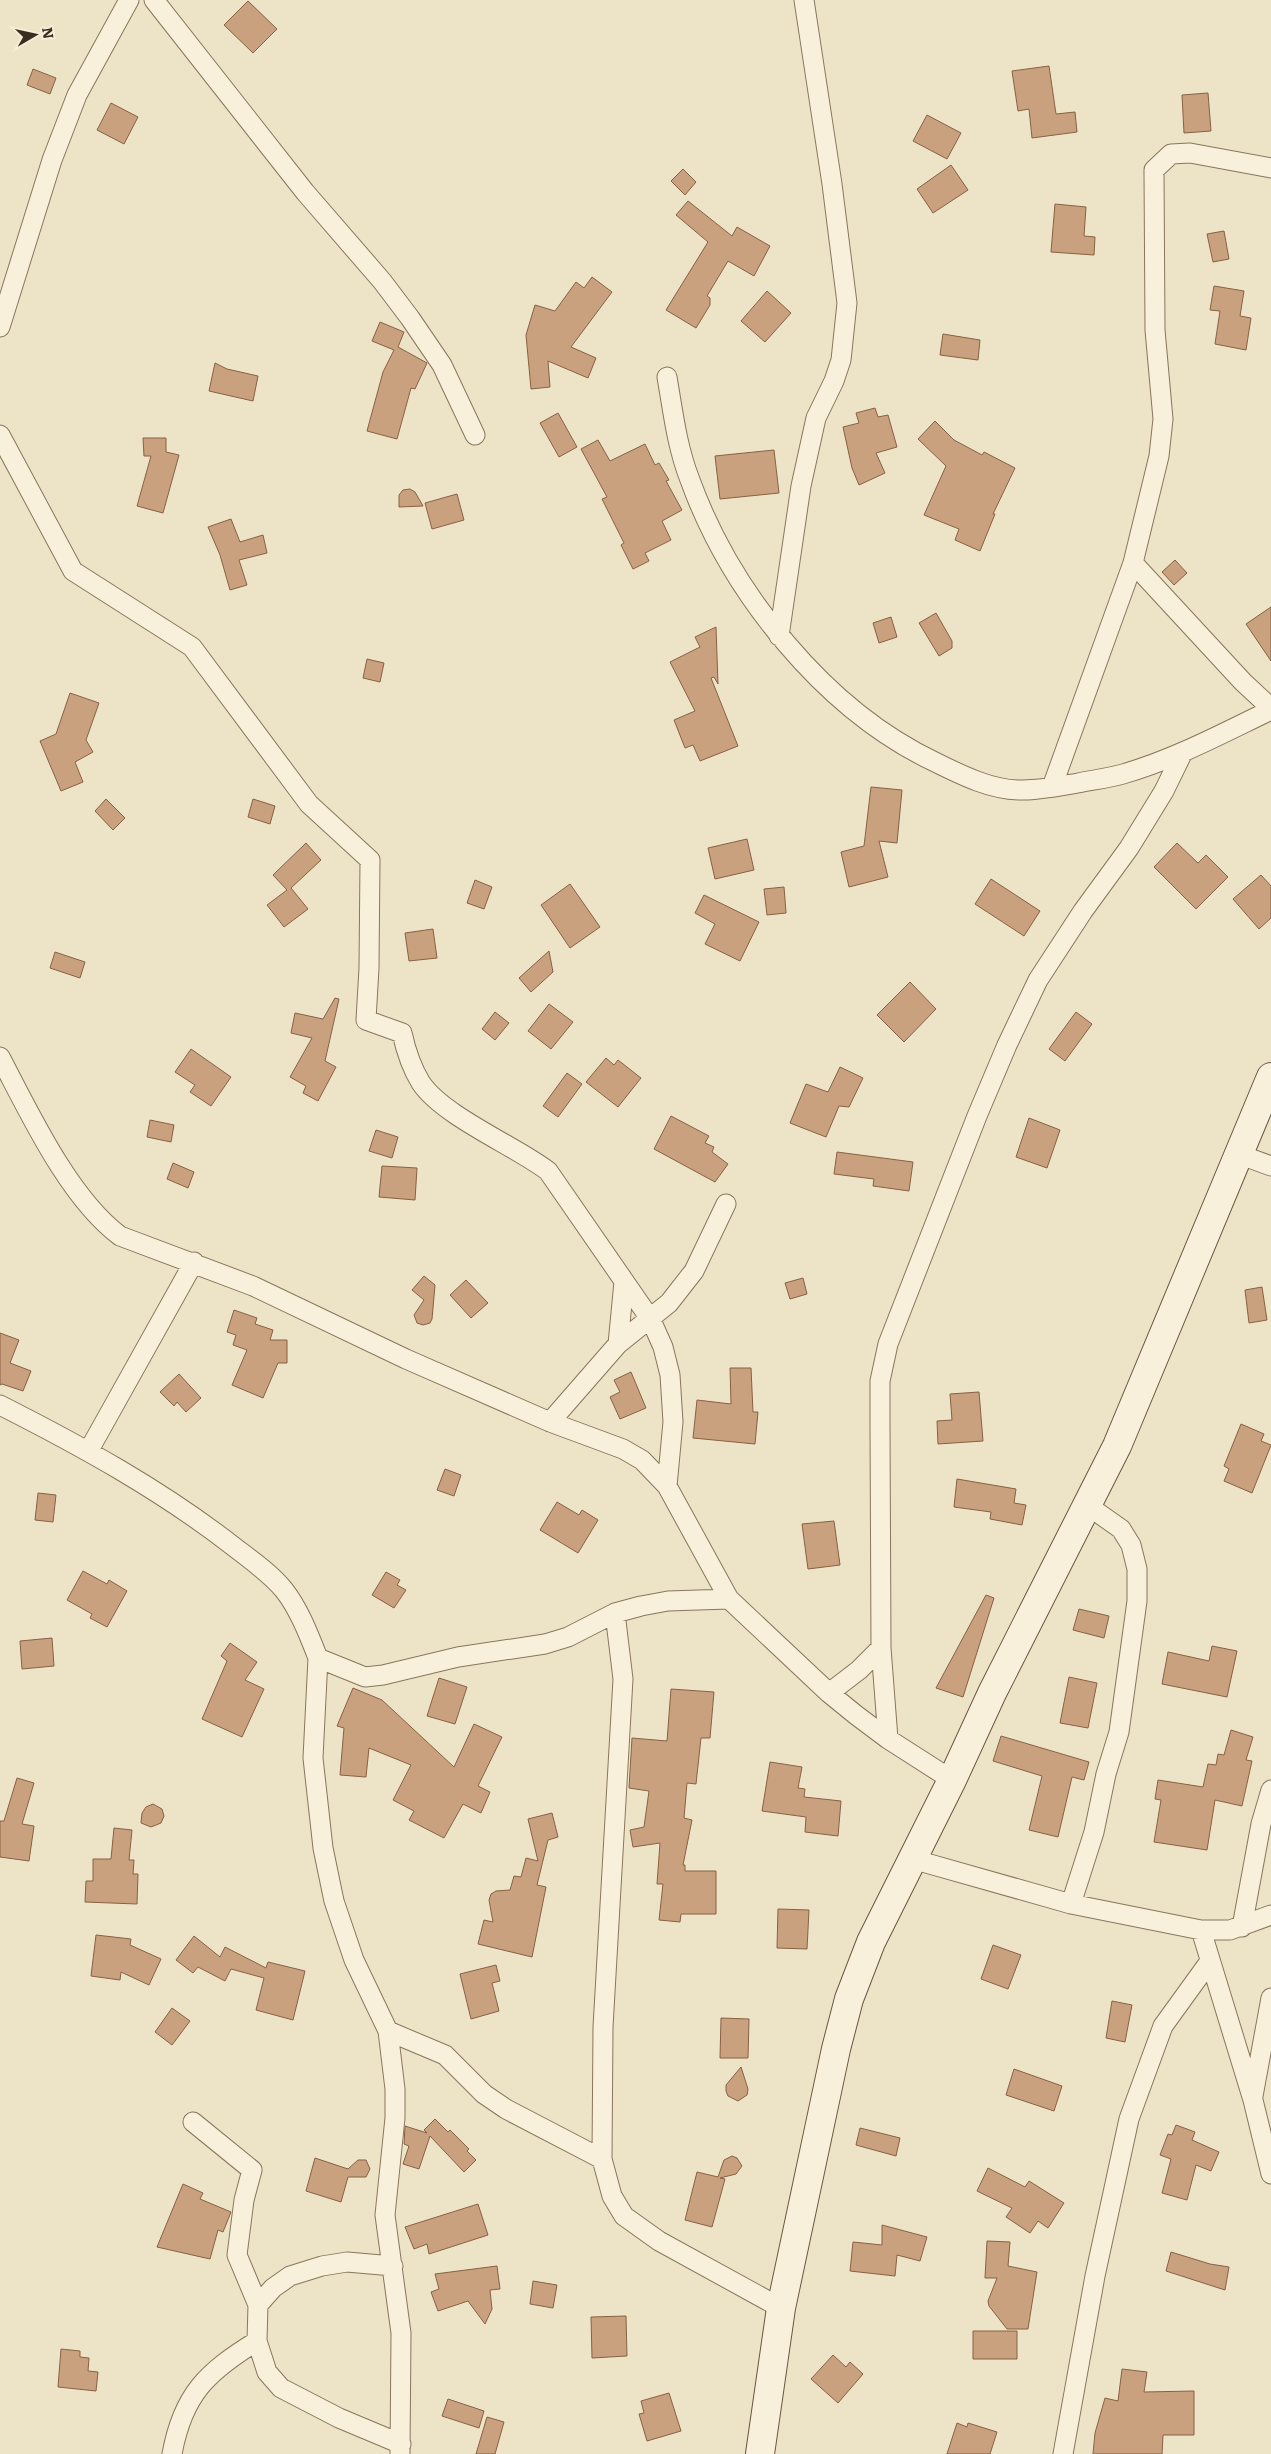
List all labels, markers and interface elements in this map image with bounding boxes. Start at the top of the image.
north arrow [10,10,60,60]
text: N [38,25,60,40]

